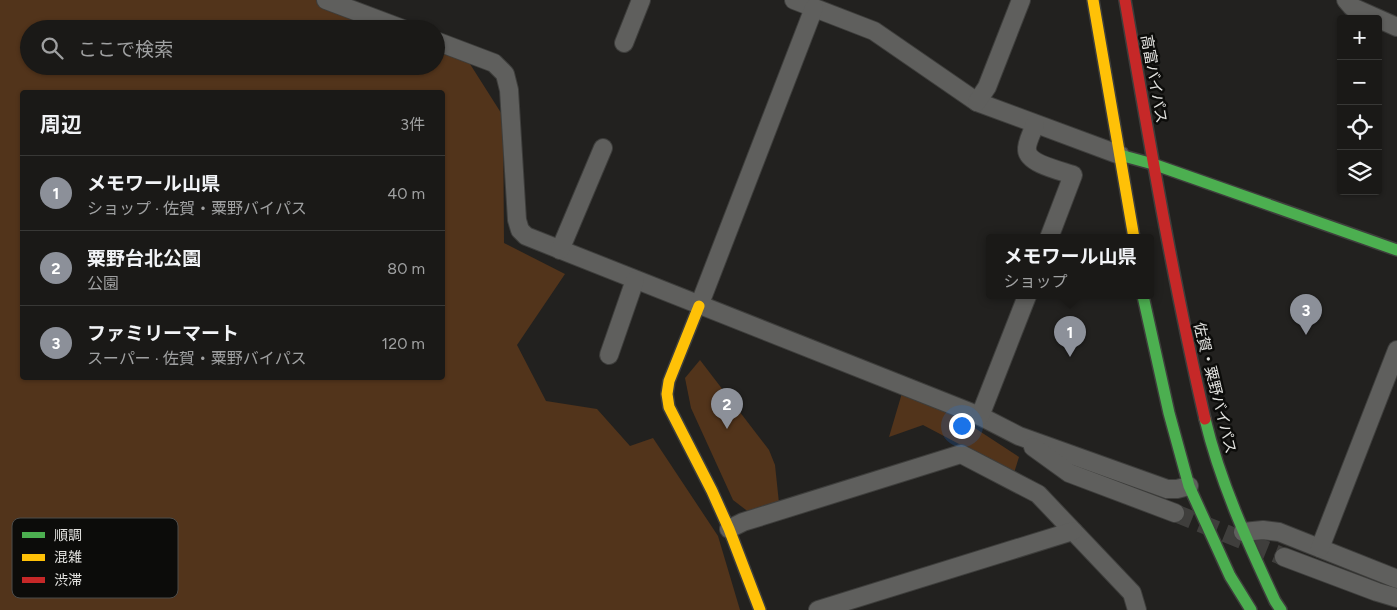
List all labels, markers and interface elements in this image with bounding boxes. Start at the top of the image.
map controls [1337,15,1382,195]
button: + [1337,15,1382,60]
search box [20,20,445,75]
street label: 高富バイパス [1137,33,1171,125]
icon: search [38,34,66,62]
text: ここで検索 [78,38,173,61]
button: − [1337,60,1382,105]
button: locate [1337,105,1382,150]
text: 周辺 [40,112,82,137]
text: 3件 [400,115,425,134]
button: layers [1337,150,1382,195]
text: メモワール山県 [87,172,220,195]
text: 1 [53,184,59,203]
text: 40 m [387,184,425,203]
text: ショップ · 佐賀・粟野バイパス [87,199,307,218]
popup [986,234,1154,299]
text: メモワール山県 [1003,245,1137,268]
text: 粟野台北公園 [87,247,201,270]
text: 2 [51,259,61,278]
text: 80 m [387,259,425,278]
text: ショップ [1003,272,1068,291]
text: 公園 [87,274,119,293]
pin: 3 [1290,294,1322,335]
pin: 1 [1054,316,1086,357]
street label: 佐賀・粟野バイパス [1190,320,1240,456]
text: ファミリーマート [87,322,239,345]
text: 3 [52,334,60,353]
text: 120 m [382,334,425,353]
text: スーパー · 佐賀・粟野バイパス [87,349,307,368]
pin: 2 [711,388,743,429]
your location [949,413,975,439]
legend [12,518,178,598]
text: 順調 [54,527,82,544]
text: 混雑 [54,549,82,566]
text: 渋滞 [54,572,82,589]

